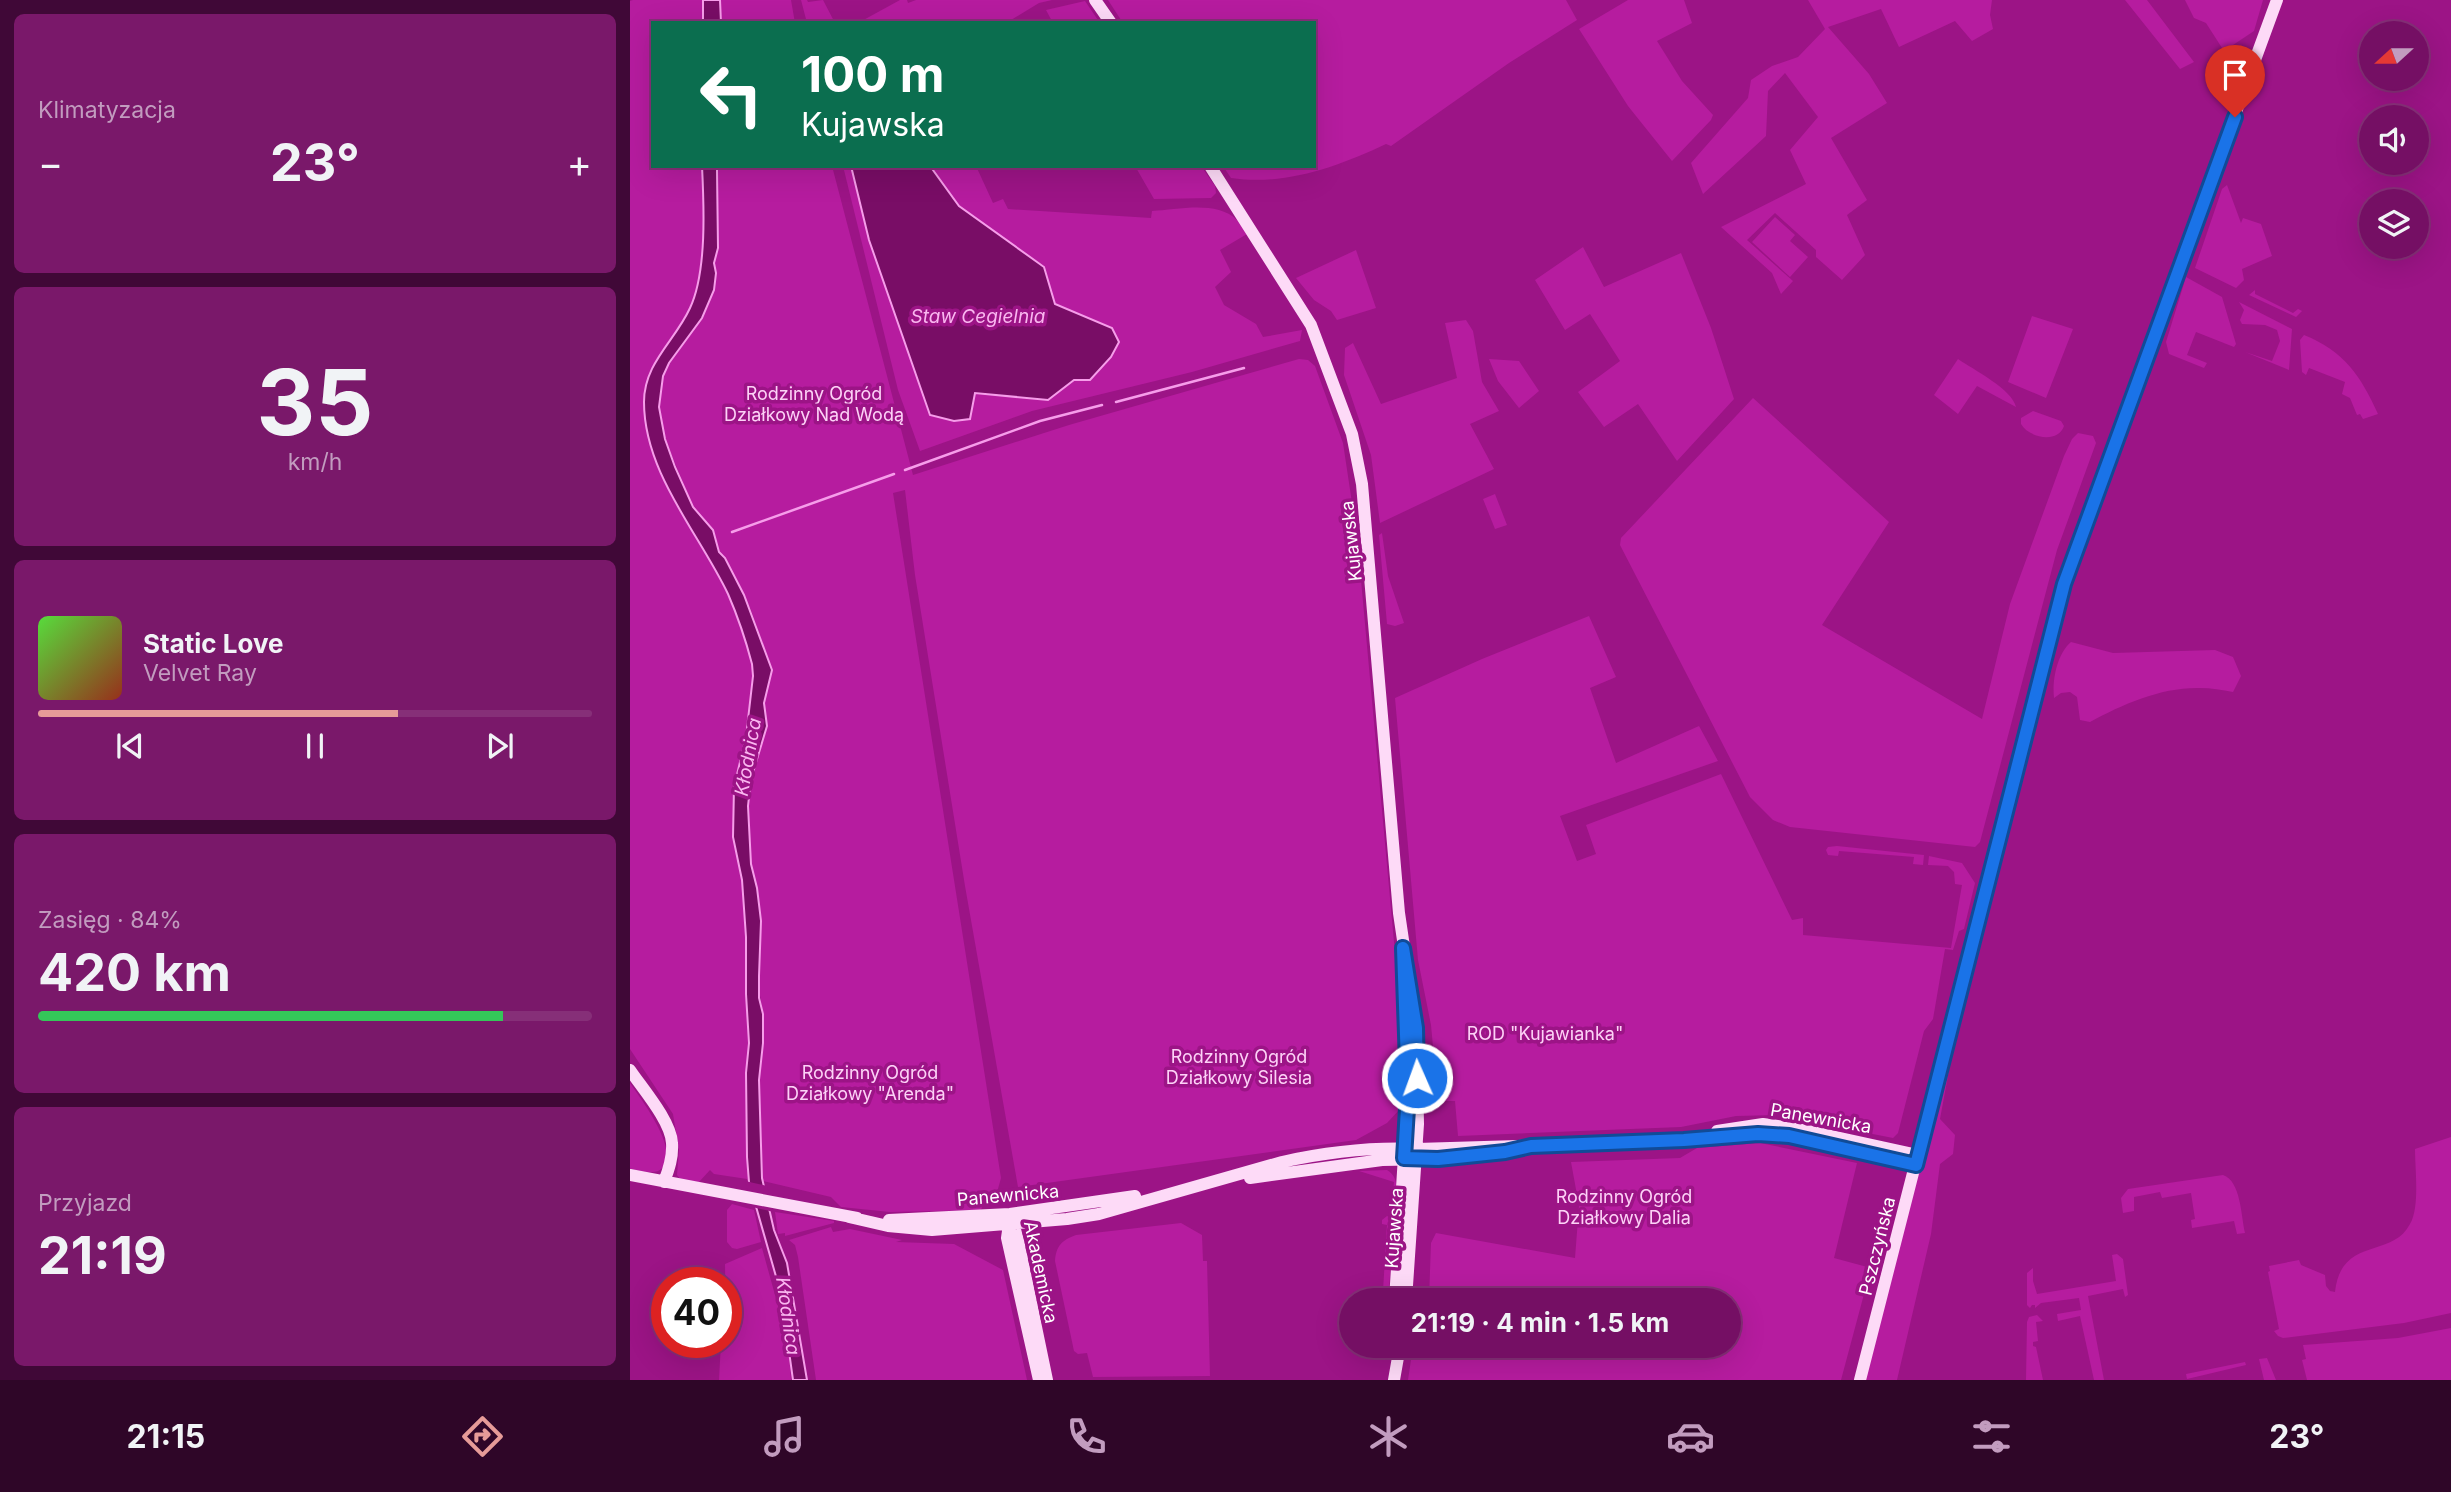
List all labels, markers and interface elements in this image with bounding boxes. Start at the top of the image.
north arrow [2359,21,2429,91]
map controls [2359,21,2429,259]
text: 100 m [801,45,945,104]
pin [2205,45,2265,117]
icon: left [686,49,777,140]
icon: arrive [2216,56,2254,94]
text: Klimatyzacja [38,96,176,124]
text: Kujawska [801,105,945,144]
button: sound [2359,105,2429,175]
text: 23° [270,131,360,194]
text: − [38,140,63,186]
text: + [567,140,592,186]
button: layers [2359,189,2429,259]
water label: Staw Cegielnia [911,305,1046,328]
text: 35 [257,347,373,457]
park label: Rodzinny Ogród Działkowy Nad Wodą [724,383,904,425]
text: km/h [288,448,342,476]
street label: Kujawska [1336,500,1366,582]
text: Static Love [143,628,284,659]
text: Velvet Ray [143,659,257,687]
water label: Kłodnica [730,716,766,798]
icon: previous [111,727,149,765]
icon: pause [296,727,334,765]
icon: next [481,727,519,765]
text: Zasięg · 84% [38,906,182,934]
text: 420 km [38,941,231,1004]
park label: ROD "Kujawianka" [1467,1023,1623,1044]
position arrow [1380,1041,1454,1115]
park label: Rodzinny Ogród Działkowy Silesia [1166,1046,1312,1088]
park label: Rodzinny Ogród Działkowy "Arenda" [786,1062,954,1104]
street label: Panewnicka [1769,1099,1873,1137]
street label: Panewnicka [956,1180,1060,1210]
park label: Rodzinny Ogród Działkowy Dalia [1556,1186,1692,1228]
street label: Kujawska [1381,1187,1407,1269]
text: Przyjazd [38,1189,132,1217]
street label: Pszczyńska [1855,1195,1899,1297]
street label: Akademicka [1020,1219,1062,1325]
text: 21:19 [38,1224,167,1287]
speed limit sign: 40 [651,1267,742,1358]
water label: Kłodnica [771,1275,805,1357]
text: 21:19 · 4 min · 1.5 km [1411,1307,1669,1338]
icon: directions [458,1412,507,1461]
icon: music [760,1412,809,1461]
icon: phone [1062,1412,1111,1461]
icon: climate [1364,1412,1413,1461]
icon: car [1666,1412,1715,1461]
icon: filters [1967,1412,2016,1461]
text: 21:15 [126,1417,205,1456]
text: 23° [2269,1417,2325,1456]

